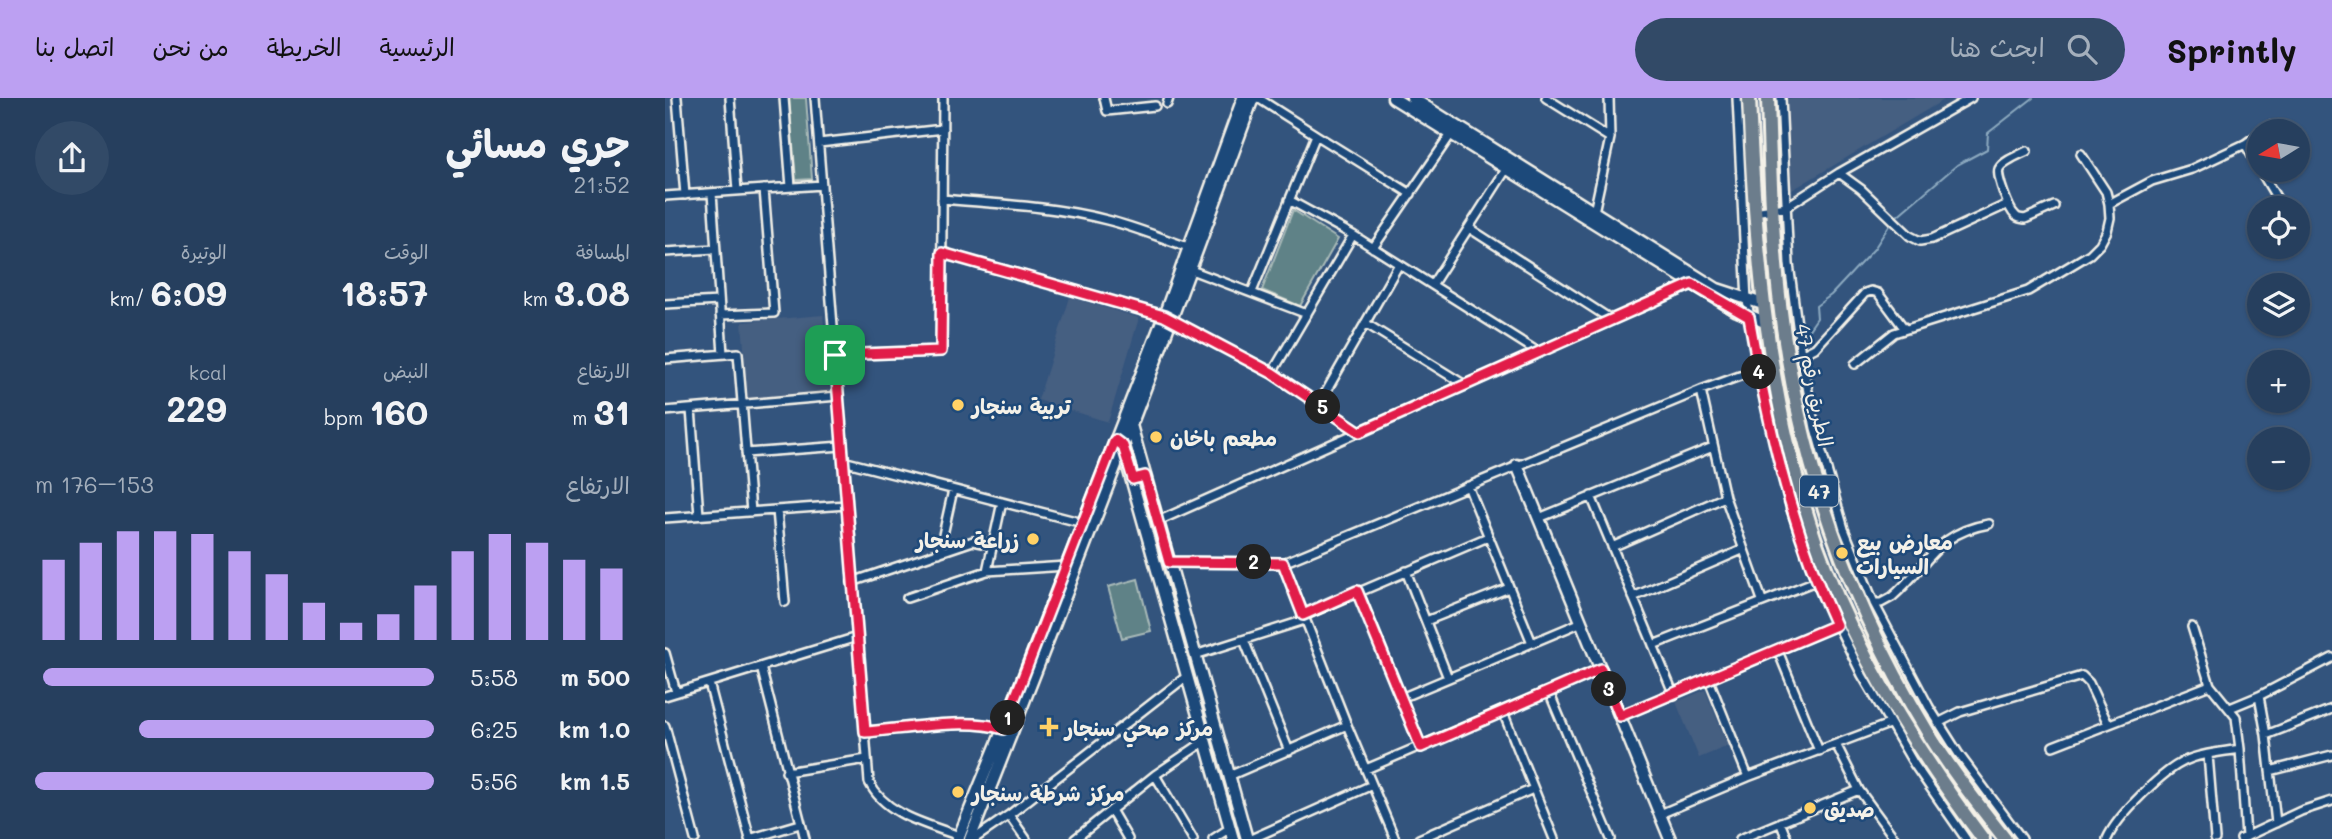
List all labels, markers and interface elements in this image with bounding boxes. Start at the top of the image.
search box [1635,18,2125,81]
text: Sprintly [2167,28,2297,71]
text: ابحث هنا [1950,30,2045,64]
icon: search [2063,30,2101,68]
text: اتصل بنا [35,31,114,62]
text: من نحن [152,31,229,62]
text: الخريطة [267,31,342,62]
text: الرئيسية [380,31,455,62]
text: جري مسائي [446,118,630,168]
north arrow [2247,119,2310,182]
map controls [2247,119,2310,490]
button: share [35,121,109,195]
text: 21:52 [574,169,630,199]
button: locate [2247,196,2310,259]
text: الوتيرة [181,239,227,264]
text: الوقت [384,239,428,264]
text: المسافة [576,239,630,264]
text: 6:09 [151,269,227,315]
text: 18:57 [340,269,428,315]
text: 3.08 [554,269,630,315]
button: layers [2247,273,2310,336]
text: /km [110,286,151,311]
text: km [523,286,554,311]
street label: الطريق رقم 47 [1786,321,1840,450]
pin [805,325,865,385]
icon: arrive [816,336,854,374]
button: + [2247,350,2310,413]
pin: 4 [1741,354,1777,390]
text: النبض [383,358,428,383]
text: الارتفاع [577,358,630,383]
text: 4 [1752,359,1765,384]
text: kcal [189,360,227,385]
text: 229 [167,385,227,431]
text: 160 [369,388,428,434]
text: 31 [593,388,630,434]
pin: 5 [1305,390,1341,424]
place label: تربية سنجار [970,392,1072,420]
text: 5 [1317,394,1328,419]
marker: تربية سنجار [950,397,966,413]
text: bpm [324,405,369,430]
text: m [572,405,593,430]
place label: مطعم باخان [1170,424,1277,455]
button: − [2247,427,2310,490]
marker: مطعم باخان [1148,429,1164,445]
text: 153–176 m [35,469,154,499]
text: الارتفاع [566,470,630,500]
road number: 47 [1800,476,1838,506]
place label: زراعة سنجار [914,526,1019,553]
place label: معارض بيع السيارات [1856,528,1953,580]
marker: زراعة سنجار [1025,531,1041,547]
pin: 2 [1237,545,1271,580]
marker: معارض بيع السيارات [1834,545,1850,561]
text: 2 [1248,549,1259,574]
text: 5:58 [470,662,518,692]
text: 500 m [560,662,630,692]
pin: 3 [1591,672,1627,706]
text: 3 [1603,676,1614,701]
pin: 1 [991,700,1025,736]
text: 1 [1003,705,1012,730]
text: 6:25 [471,714,518,744]
text: 1.0 km [559,714,630,744]
place label: مركز صحي سنجار [1063,714,1213,748]
marker: مركز صحي سنجار [1039,717,1059,737]
text: 5:56 [470,766,518,796]
text: 1.5 km [560,766,630,796]
place label: مركز شرطة سنجار [970,779,1124,806]
marker: مركز شرطة سنجار [950,784,966,800]
place label: صديق [1824,795,1875,823]
marker: صديق [1802,800,1818,816]

